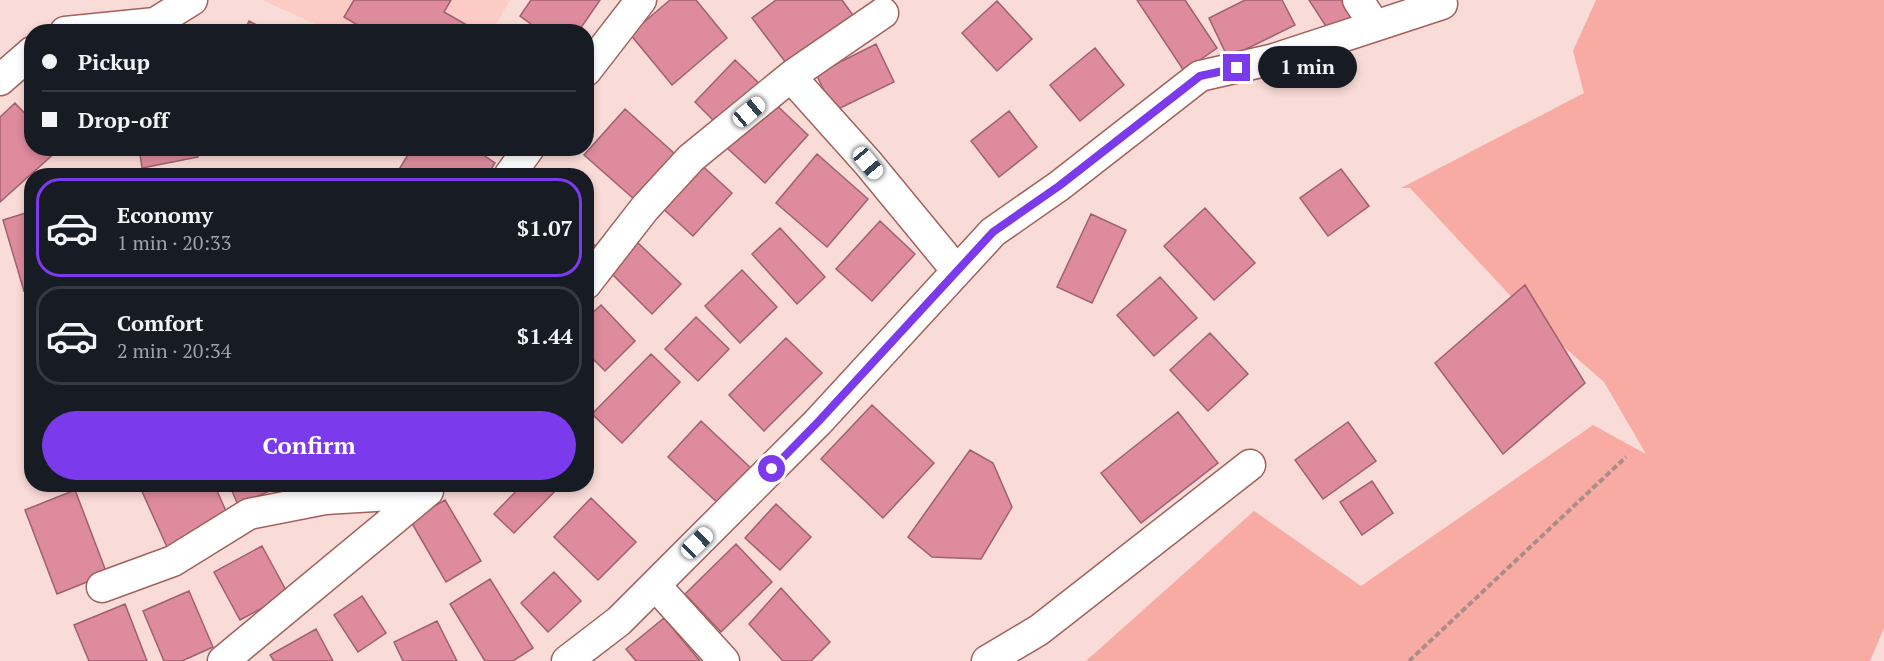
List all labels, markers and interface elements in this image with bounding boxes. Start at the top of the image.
text: Pickup [78,47,150,76]
callout: 1 min [1258,47,1357,89]
text: 1 min [1280,53,1335,80]
route end [1223,54,1250,81]
car [729,94,769,130]
text: Drop-off [78,105,169,134]
car [850,143,886,183]
text: Economy [117,200,213,229]
icon: car [45,201,99,255]
text: $1.07 [517,213,573,242]
text: 1 min · 20:33 [117,229,231,256]
text: Comfort [117,308,203,337]
icon: car [45,309,99,363]
text: $1.44 [517,321,573,350]
text: 2 min · 20:34 [117,337,231,364]
button: Confirm [42,411,576,480]
route start [758,455,785,482]
car [678,524,716,562]

